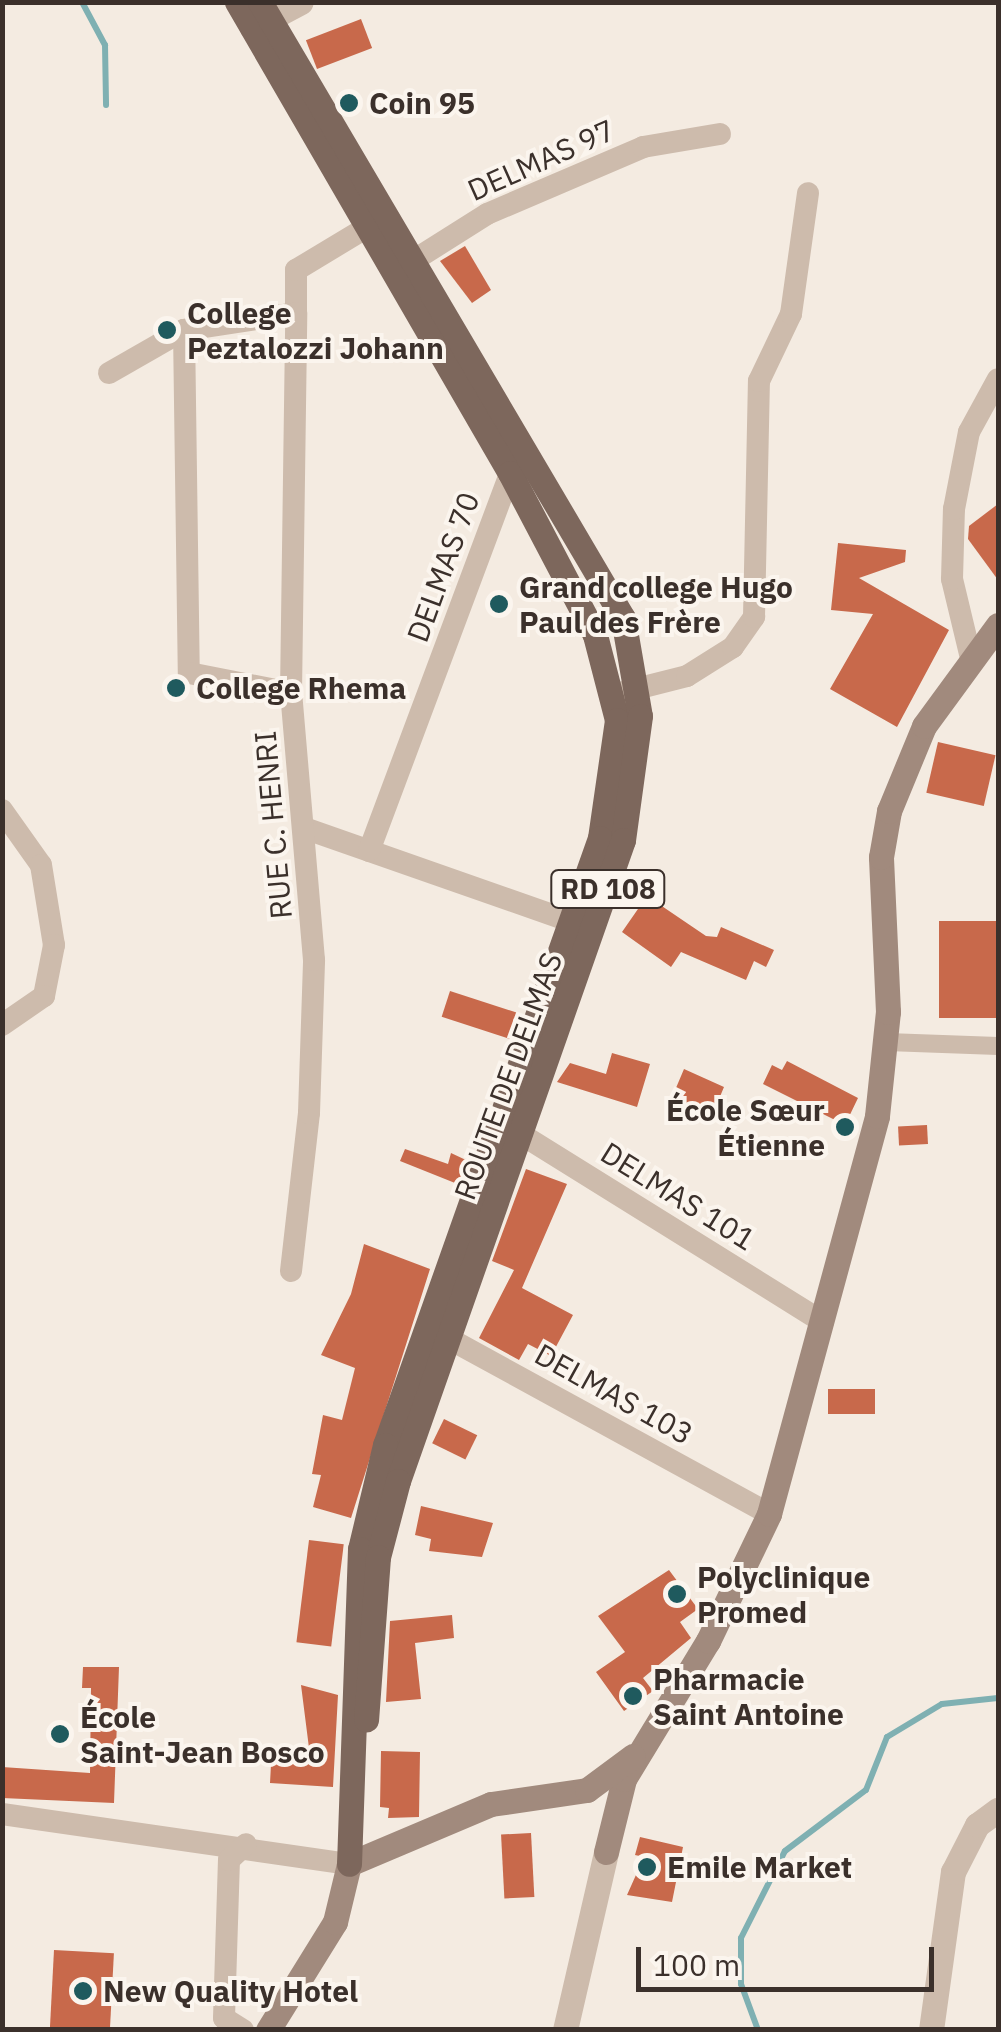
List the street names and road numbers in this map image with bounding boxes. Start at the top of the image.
street label: DELMAS 97 [462,112,620,208]
street label: DELMAS 70 [399,487,487,647]
street label: RUE C. HENRI [247,729,299,921]
road number: RD 108 [548,866,668,912]
street label: ROUTE DE DELMAS [447,947,569,1205]
street label: DELMAS 101 [594,1134,762,1258]
street label: DELMAS 103 [529,1336,699,1452]

